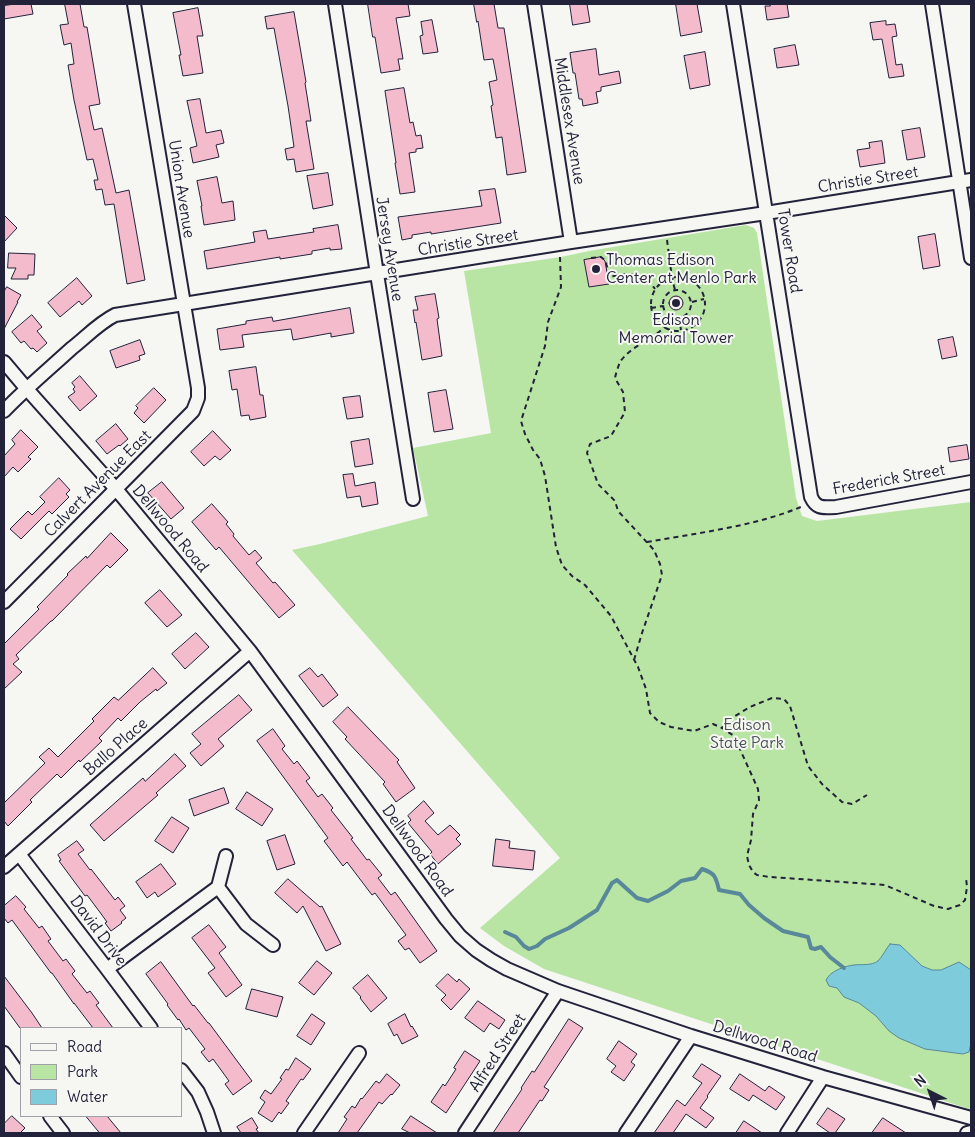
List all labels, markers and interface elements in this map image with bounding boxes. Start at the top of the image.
street label: Middlesex Avenue [549,56,589,186]
street label: Union Avenue [164,138,198,240]
street label: Christie Street [816,163,920,197]
street label: Jersey Avenue [371,195,407,303]
street label: Tower Road [773,207,805,295]
street label: Christie Street [416,226,520,260]
place label: Thomas Edison Center at Menlo Park [606,250,757,288]
marker: Thomas Edison Center at Menlo Park [590,263,602,275]
marker: Edison Memorial Tower [670,297,682,309]
place label: Edison Memorial Tower [618,310,734,348]
street label: Calvert Avenue East [40,426,156,542]
street label: Frederick Street [831,461,947,499]
street label: Dellwood Road [128,481,212,577]
street label: Ballo Place [80,714,152,780]
park label: Edison State Park [710,715,784,753]
street label: Dellwood Road [377,801,457,901]
street label: David Drive [65,892,131,970]
street label: Alfred Street [466,1010,530,1096]
street label: Dellwood Road [710,1017,820,1067]
legend [20,1027,182,1117]
text: Road [67,1037,102,1056]
text: Park [67,1062,98,1081]
north arrow [905,1067,955,1117]
text: N [911,1071,930,1091]
text: Water [67,1087,108,1106]

